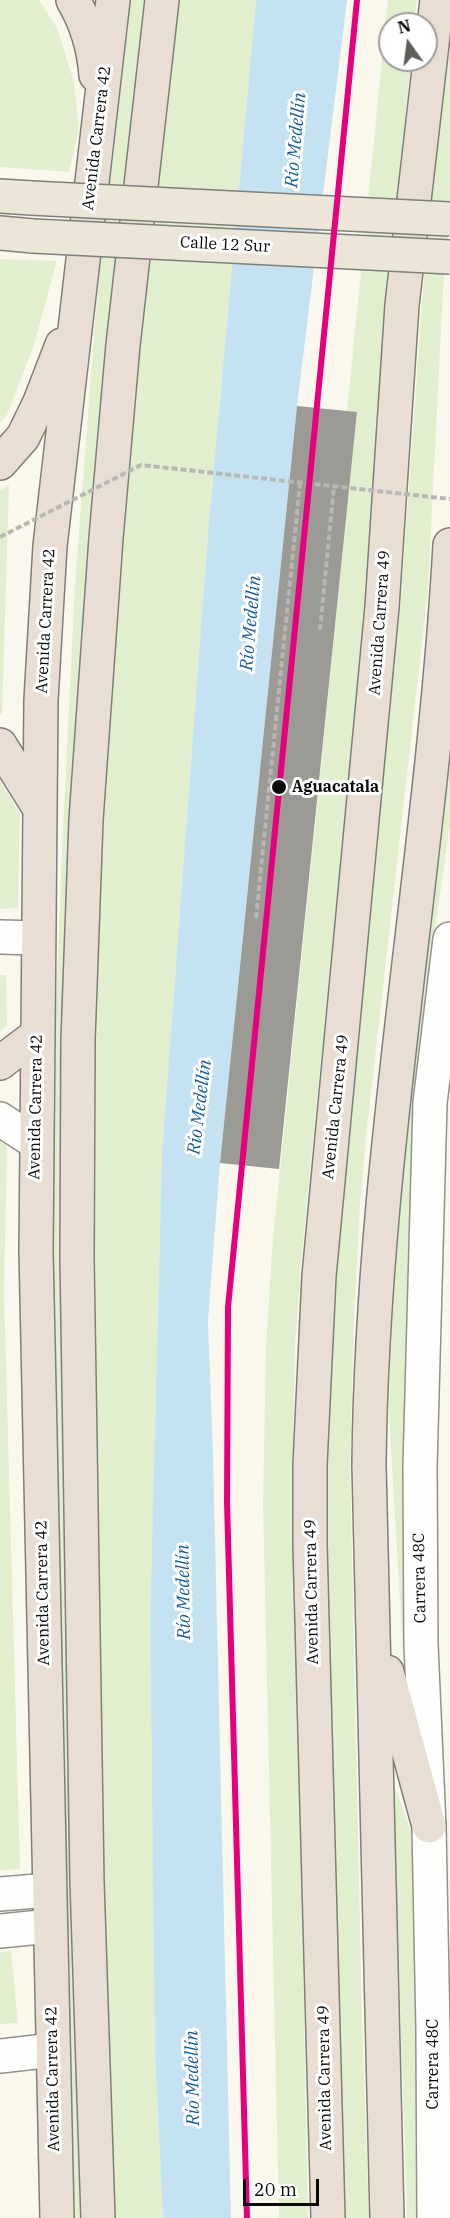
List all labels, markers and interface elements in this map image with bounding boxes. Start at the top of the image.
north arrow [378,12,438,72]
text: N [396,15,413,38]
street label: Avenida Carrera 42 [79,65,115,211]
water label: Río Medellín [281,92,311,188]
street label: Calle 12 Sur [179,233,271,257]
street label: Avenida Carrera 42 [33,548,59,694]
street label: Avenida Carrera 49 [365,550,395,696]
water label: Río Medellín [236,575,266,671]
place label: Aguacatala [292,777,379,797]
marker: Aguacatala [270,778,288,796]
street label: Avenida Carrera 42 [25,1034,47,1180]
street label: Avenida Carrera 49 [319,1034,353,1180]
water label: Río Medellín [183,1058,217,1156]
street label: Avenida Carrera 49 [301,1519,323,1665]
street label: Avenida Carrera 42 [32,1520,54,1666]
street label: Carrera 48C [410,1532,430,1624]
water label: Río Medellín [172,1544,196,1640]
street label: Avenida Carrera 49 [314,2005,336,2151]
street label: Avenida Carrera 42 [42,2006,64,2152]
street label: Carrera 48C [423,2019,443,2109]
water label: Río Medellín [181,2030,205,2126]
scale bar [246,2167,322,2205]
text: 20 m [254,2178,297,2201]

